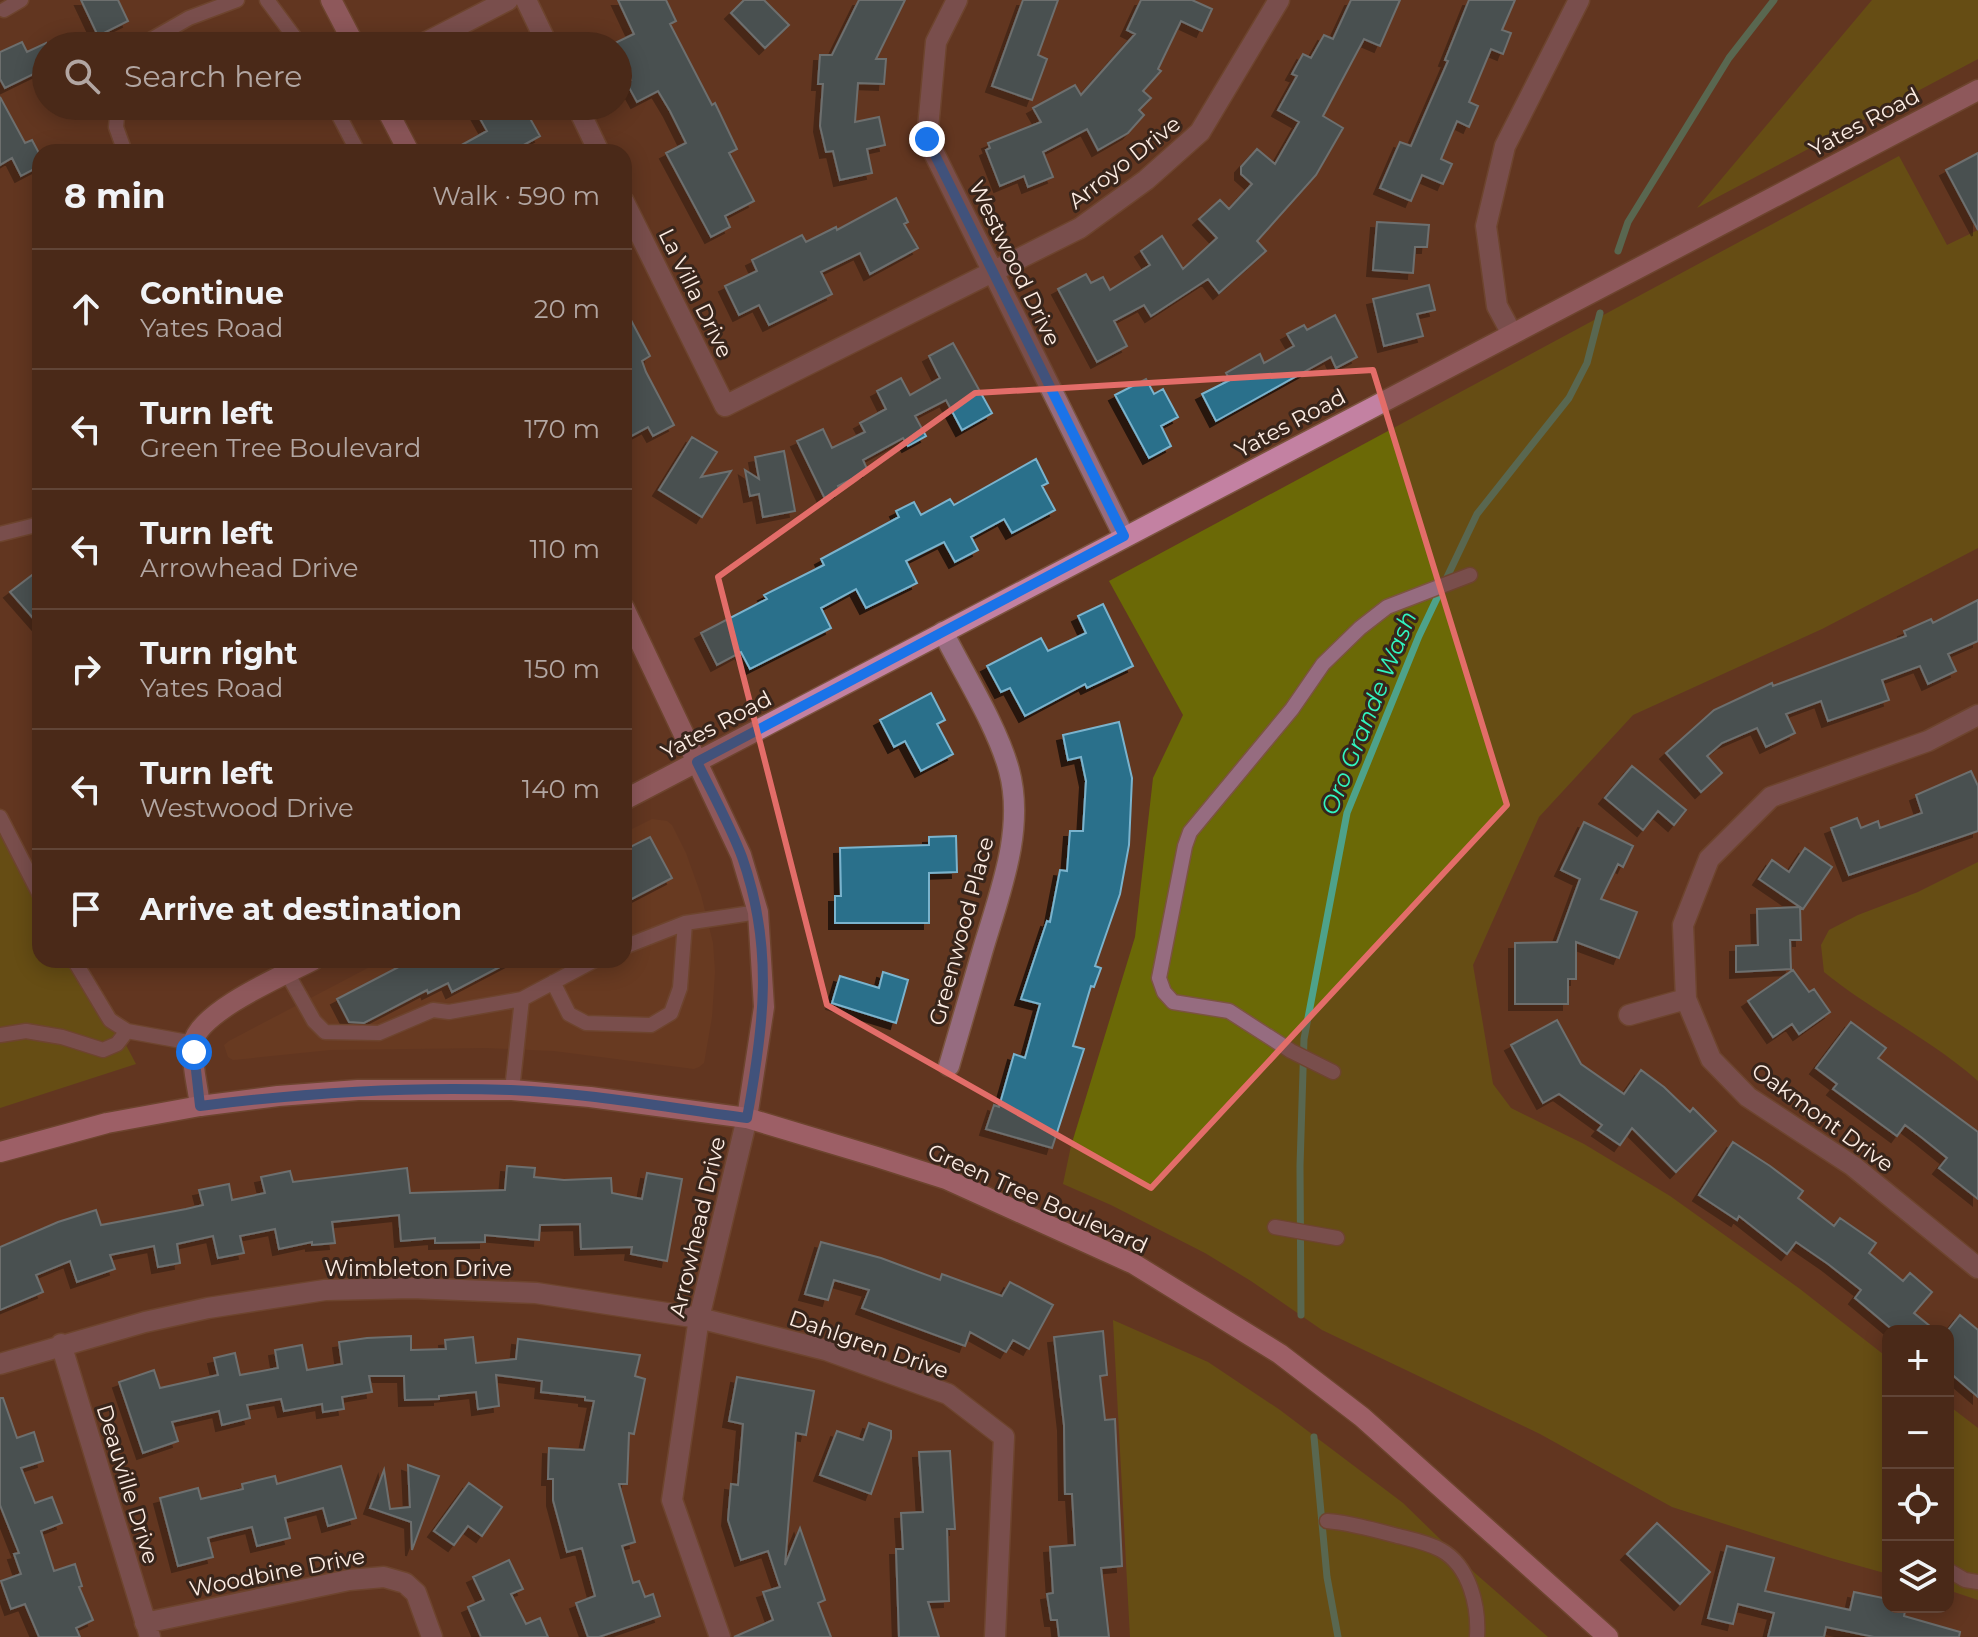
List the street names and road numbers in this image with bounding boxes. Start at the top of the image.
street label: Yates Road [1804,82,1924,163]
street label: Arroyo Drive [1063,110,1186,215]
street label: Westwood Drive [963,176,1066,350]
street label: La Villa Drive [653,224,739,362]
street label: Yates Road [1230,383,1350,464]
street label: Yates Road [656,685,776,766]
street label: Greenwood Place [923,834,1000,1028]
street label: Oakmont Drive [1747,1057,1899,1178]
street label: Arrowhead Drive [664,1134,731,1320]
street label: Green Tree Boulevard [924,1138,1152,1259]
street label: Wimbleton Drive [324,1255,512,1282]
street label: Dahlgren Drive [785,1305,952,1384]
street label: Deauville Drive [90,1401,165,1567]
street label: Woodbine Drive [187,1542,367,1603]

